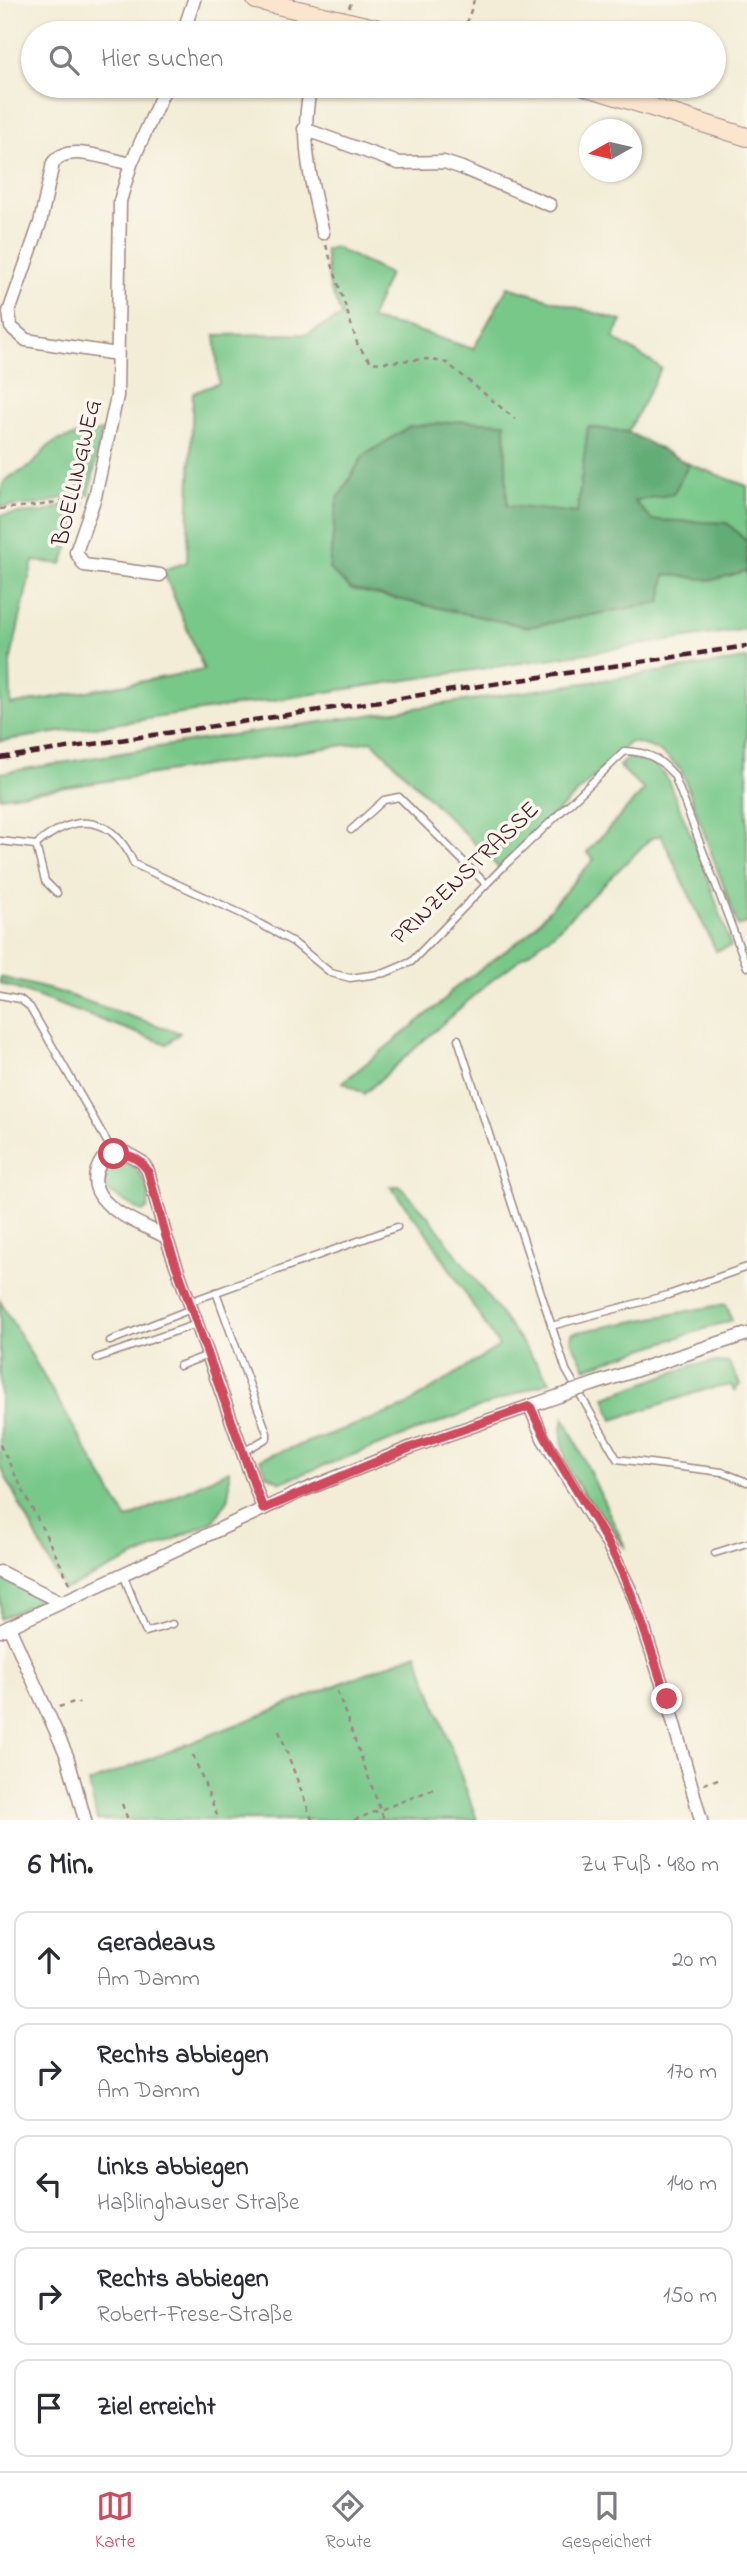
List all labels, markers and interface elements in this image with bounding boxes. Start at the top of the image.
search box [21,21,726,98]
icon: search [45,41,83,79]
text: Hier suchen [101,41,223,79]
north arrow [579,119,642,182]
street label: BOELLINGWEG [44,396,112,551]
street label: PRINZENSTRASSE [384,794,548,954]
route start [98,1138,129,1169]
route end [651,1683,682,1714]
text: 6 Min. [28,1844,93,1888]
text: Zu Fuß · 480 m [581,1849,719,1882]
text: Geradeaus [97,1925,215,1963]
icon: ahead [30,1941,68,1979]
text: 20 m [672,1944,717,1977]
text: Am Damm [97,1963,200,1996]
text: Rechts abbiegen [97,2037,269,2075]
icon: right [30,2053,68,2091]
text: 170 m [667,2056,717,2089]
text: Am Damm [97,2075,200,2108]
text: Links abbiegen [97,2149,248,2187]
icon: left [30,2165,68,2203]
text: 140 m [667,2168,717,2201]
text: Haßlinghauser Straße [97,2187,299,2220]
text: Rechts abbiegen [97,2261,269,2299]
icon: right [30,2277,68,2315]
text: 150 m [663,2280,717,2313]
text: Robert-Frese-Straße [97,2299,292,2332]
icon: arrive [30,2389,68,2427]
text: Ziel erreicht [97,2389,216,2427]
tab: Karte [95,2487,135,2556]
tab: Route [325,2487,371,2556]
tab: Gespeichert [561,2487,652,2556]

